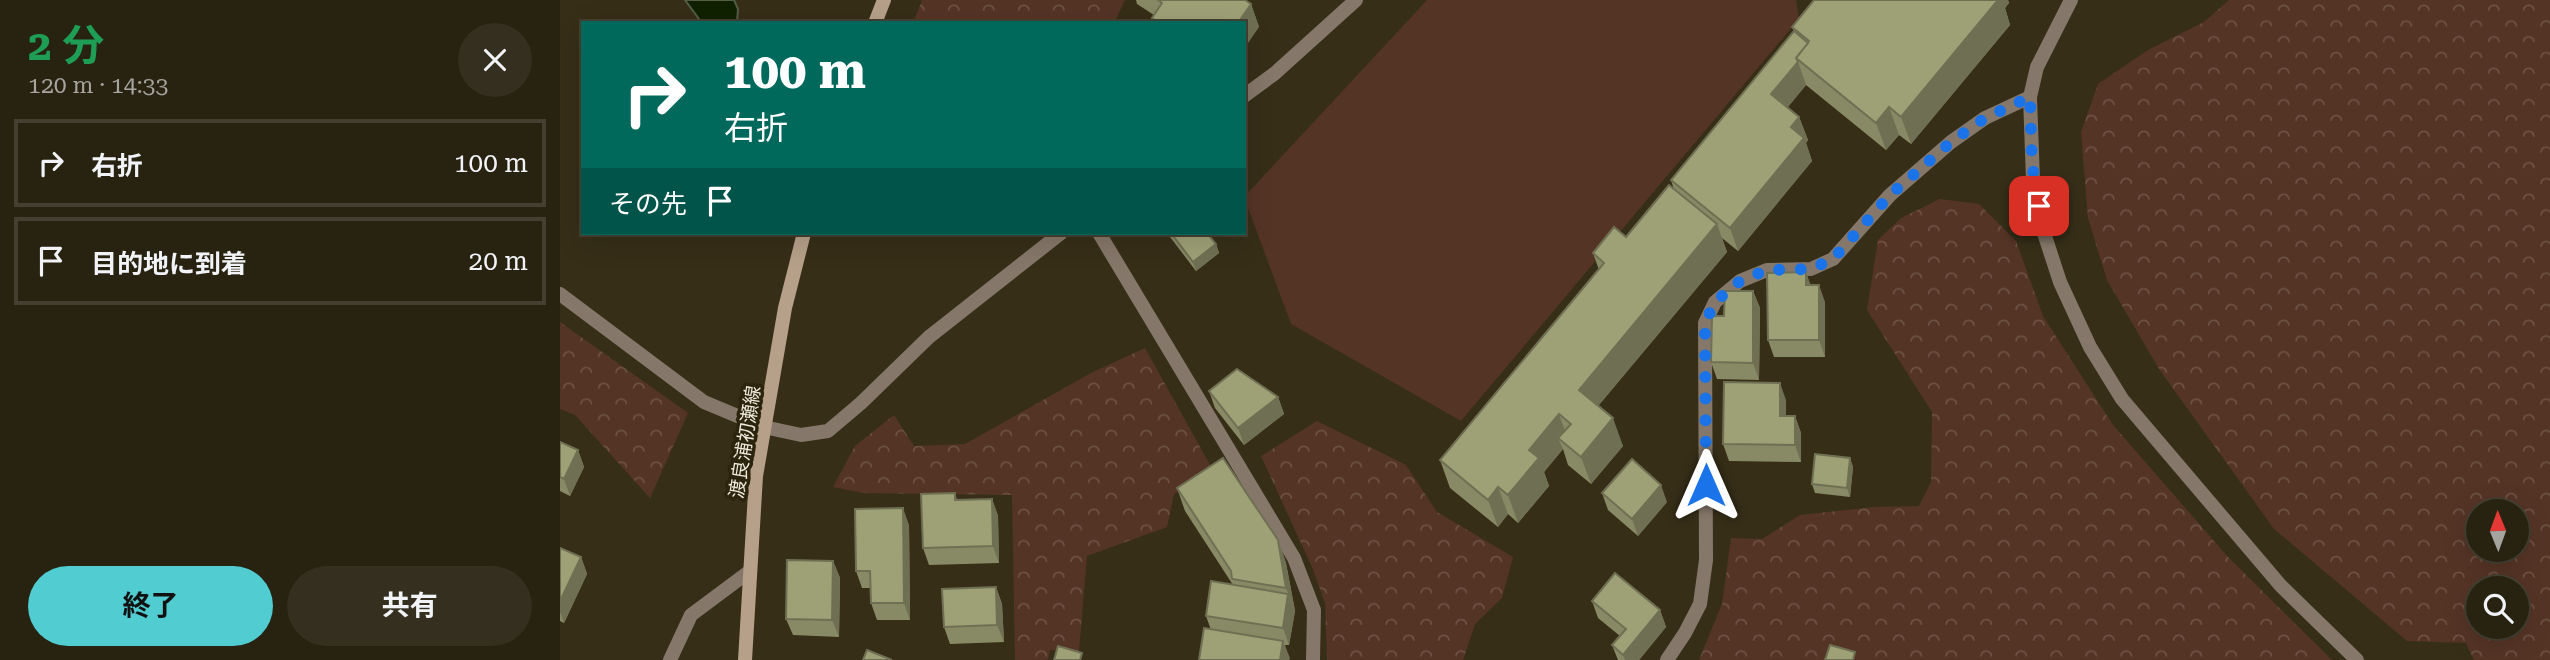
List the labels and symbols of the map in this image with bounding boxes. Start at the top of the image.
pin [2009,176,2069,236]
street label: 渡良浦初瀬線 [725,384,765,500]
position arrow [1669,448,1743,522]
north arrow [2466,499,2529,562]

